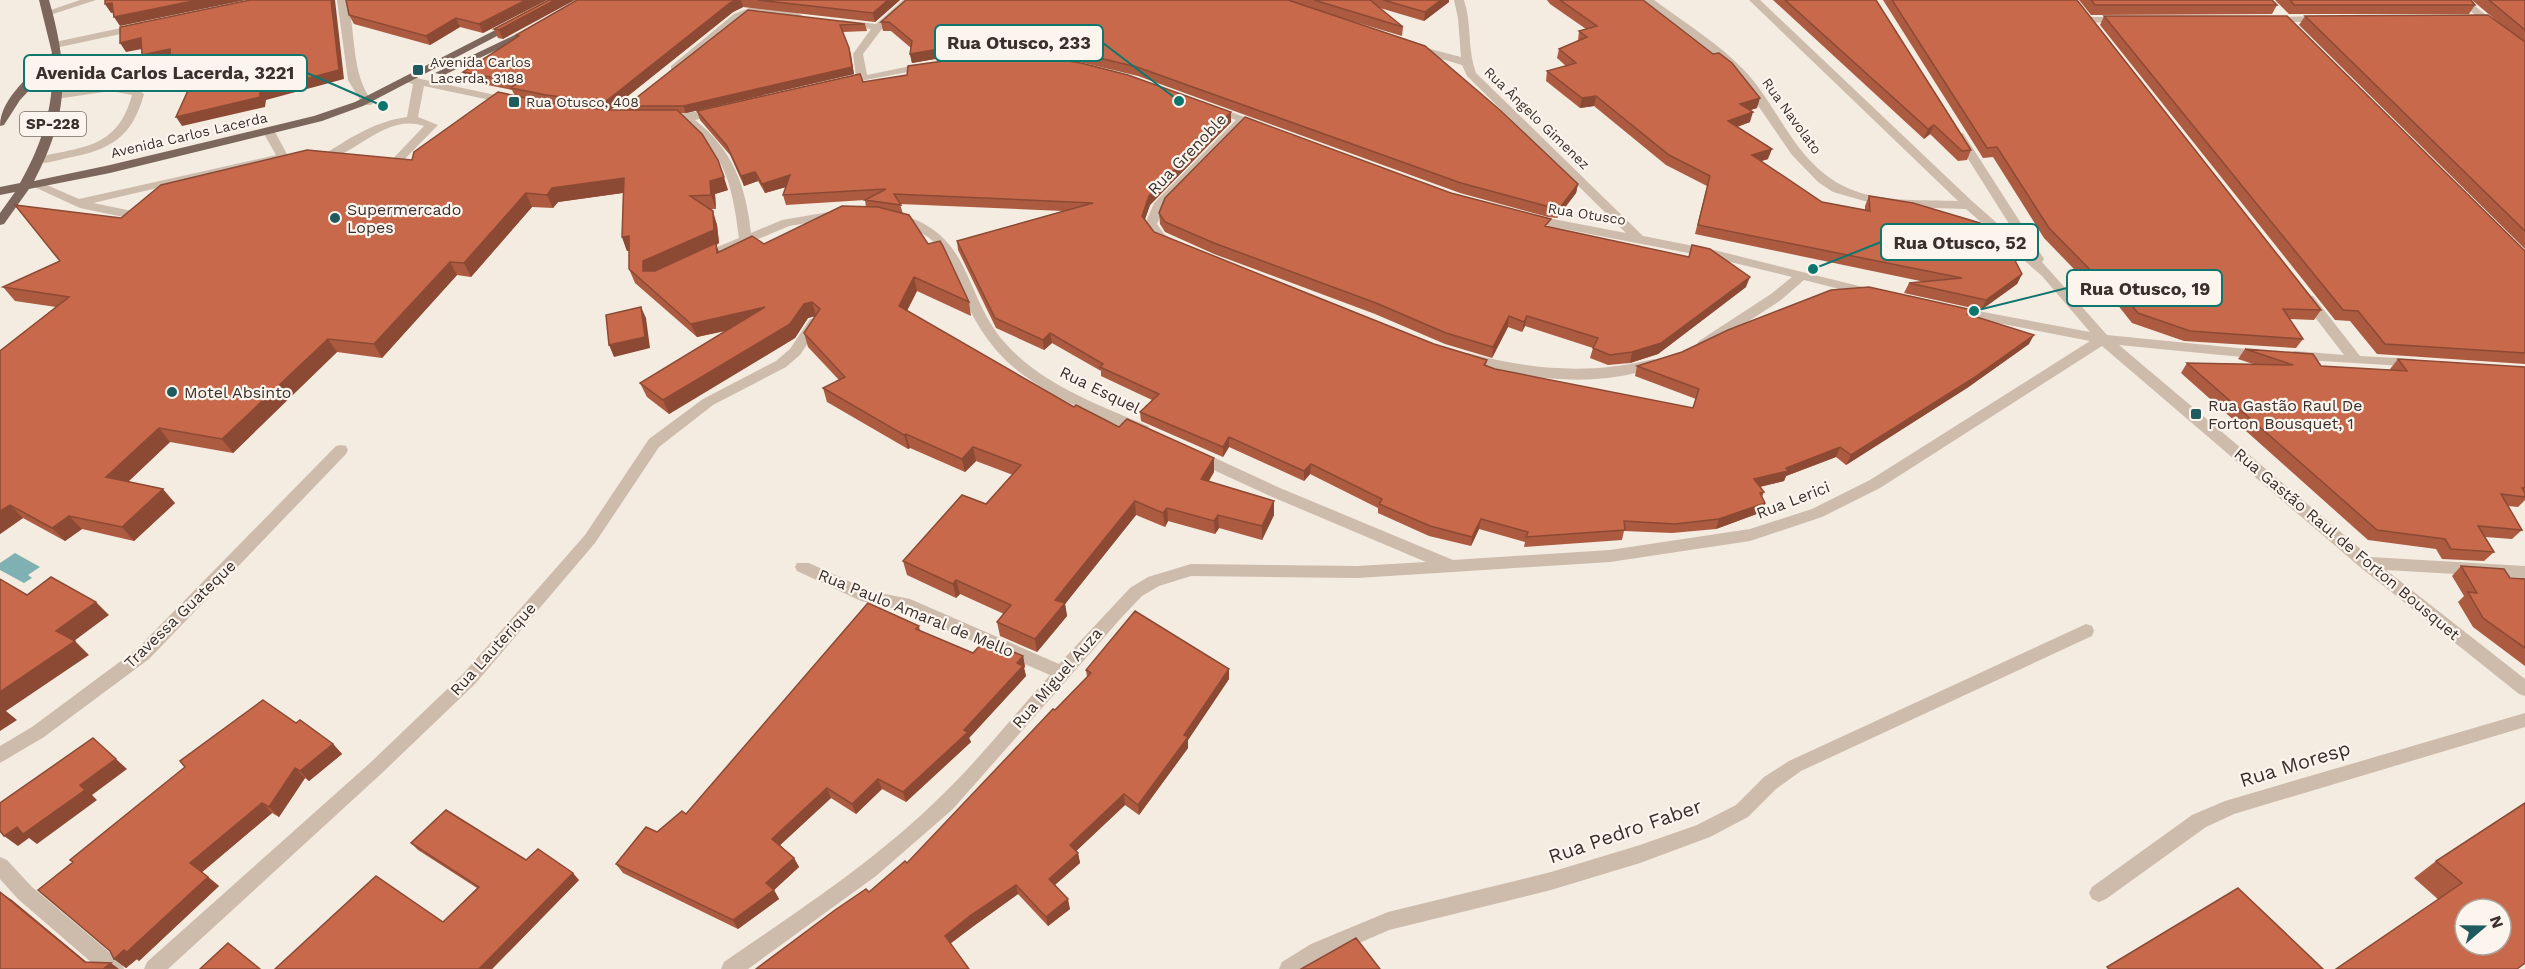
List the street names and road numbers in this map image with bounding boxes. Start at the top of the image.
street label: Rua Ângelo Gimenez [1481,64,1593,172]
street label: Rua Navolato [1759,75,1825,157]
street label: Avenida Carlos Lacerda [109,109,269,161]
street label: Rua Grenoble [1144,110,1230,198]
road number: SP-228 [20,112,86,136]
street label: Rua Otusco [1547,200,1627,228]
street label: Rua Esquel [1057,362,1143,418]
street label: Rua Gastão Raul de Forton Bousquet [2230,444,2464,644]
street label: Rua Lerici [1754,477,1832,523]
street label: Travessa Guateque [120,556,240,672]
street label: Rua Paulo Amaral de Mello [815,565,1017,661]
street label: Rua Lauterique [446,598,540,700]
street label: Rua Miguel Auza [1008,624,1106,732]
street label: Rua Moresp [2237,736,2353,792]
street label: Rua Pedro Faber [1545,794,1705,868]

